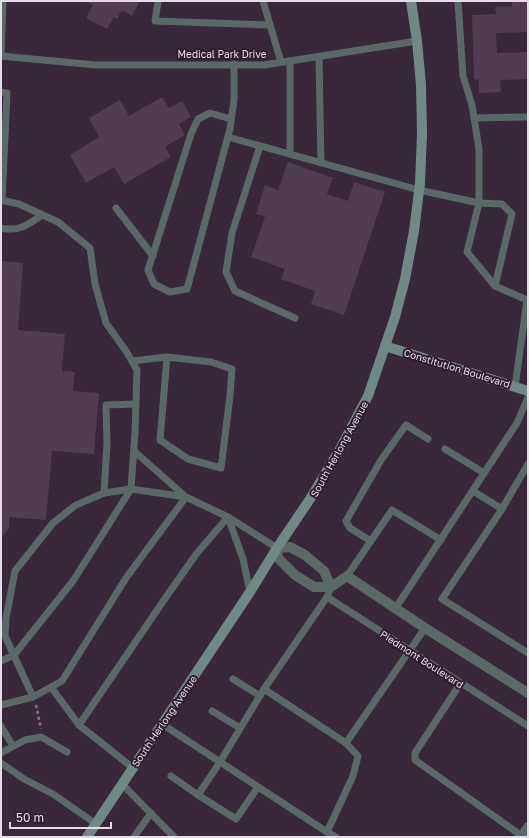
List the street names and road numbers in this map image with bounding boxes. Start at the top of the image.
street label: Medical Park Drive [178,48,267,60]
street label: Constitution Boulevard [402,346,512,390]
street label: South Herlong Avenue [308,399,370,499]
street label: Piedmont Boulevard [378,628,466,690]
street label: South Herlong Avenue [129,673,199,769]

